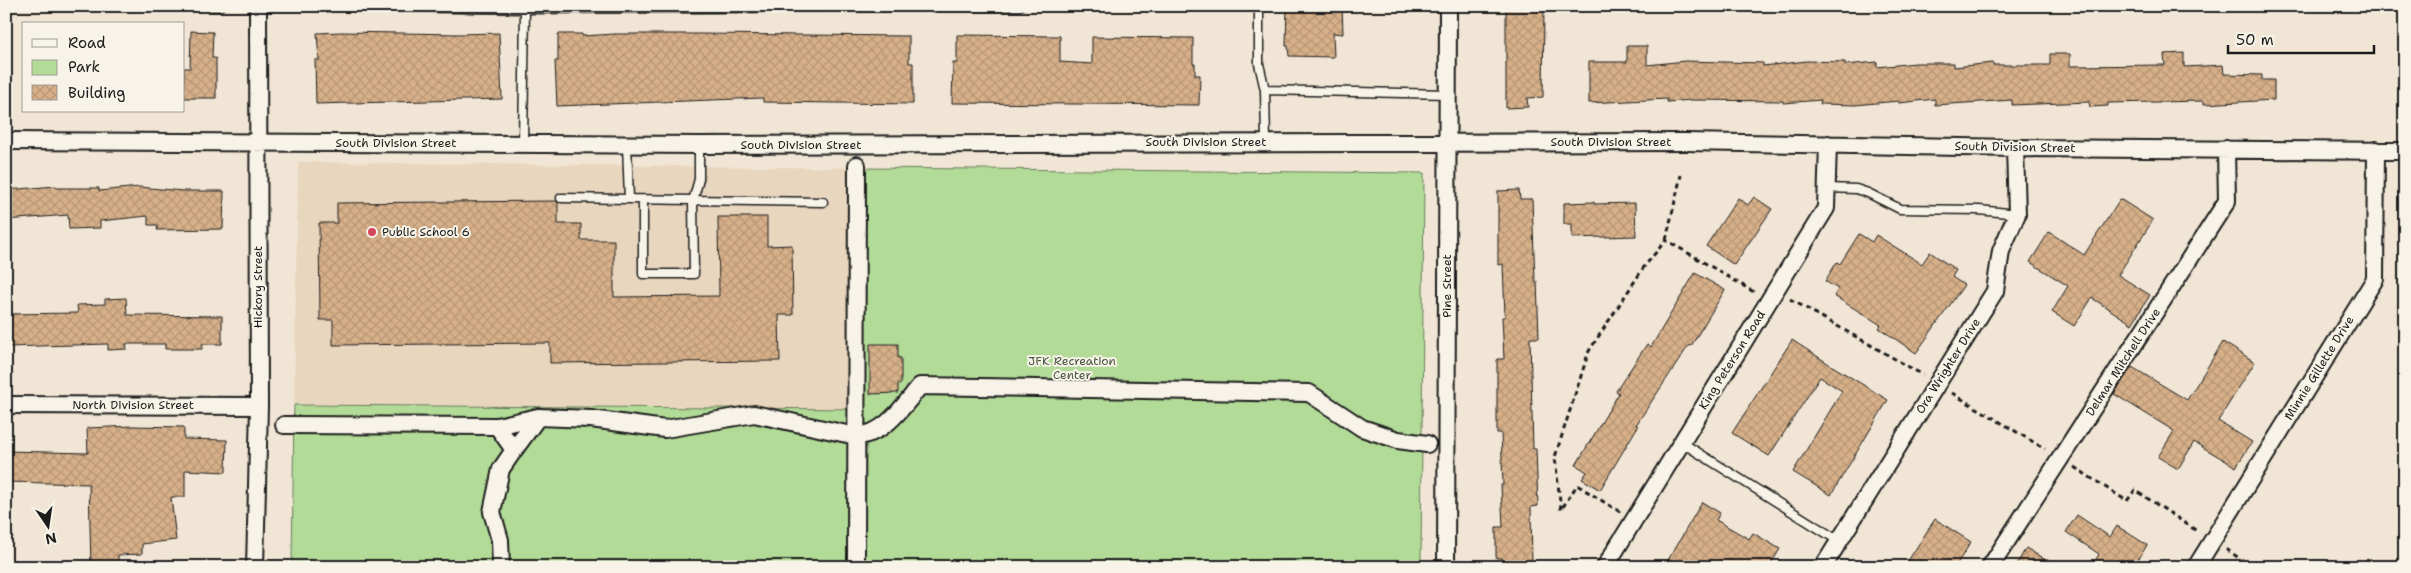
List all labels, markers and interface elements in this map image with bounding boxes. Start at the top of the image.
legend [22,22,185,112]
scale bar [2228,22,2375,54]
text: 50 m [2236,30,2274,50]
text: Road [68,33,106,53]
text: Park [68,57,100,77]
text: Building [68,83,125,103]
street label: South Division Street [1146,134,1266,150]
street label: South Division Street [1551,134,1671,150]
street label: South Division Street [336,135,456,151]
street label: South Division Street [741,137,861,153]
street label: South Division Street [1954,138,2076,156]
place label: Public School 6 [382,224,470,240]
marker: Public School 6 [366,226,378,238]
street label: Hickory Street [250,246,266,328]
street label: Pine Street [1439,254,1455,318]
street label: Delmar Mitchell Drive [2082,305,2164,419]
street label: King Peterson Road [1695,307,1769,412]
street label: Minnie Gillette Drive [2280,313,2358,423]
street label: Ora Wrighter Drive [1912,315,1984,417]
park label: JFK Recreation Center [1028,353,1116,383]
street label: North Division Street [72,397,194,413]
north arrow [22,500,72,550]
text: N [43,529,58,549]

